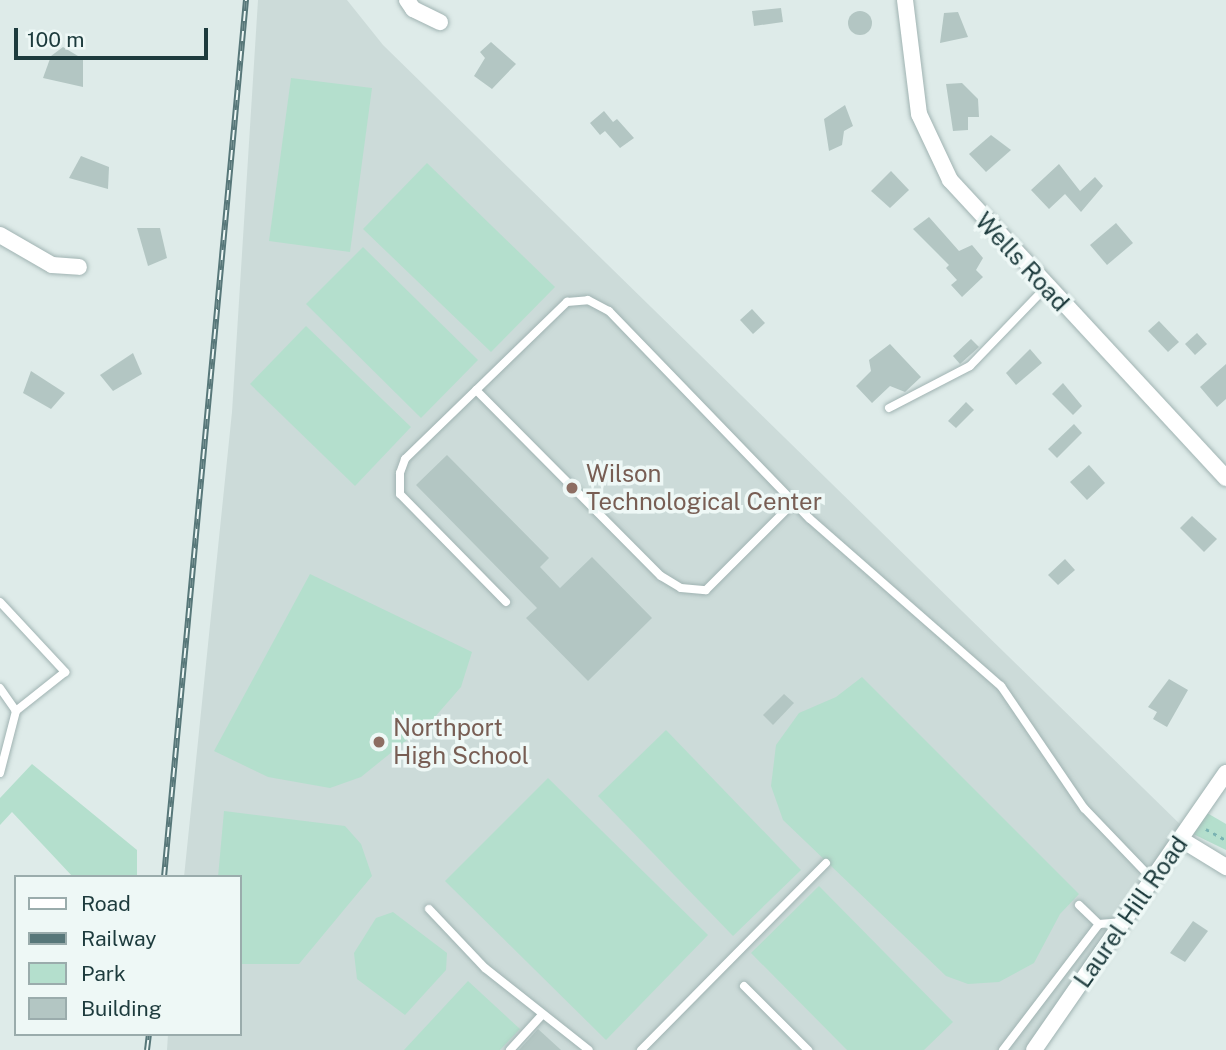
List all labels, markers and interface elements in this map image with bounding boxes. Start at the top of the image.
scale bar [18,14,212,58]
text: 100 m [27,27,84,52]
street label: Wells Road [969,207,1075,317]
place label: Wilson Technological Center [586,460,822,516]
marker: Wilson Technological Center [564,480,580,496]
place label: Northport High School [393,714,529,770]
marker: Northport High School [371,734,387,750]
street label: Laurel Hill Road [1068,831,1194,993]
legend [14,875,242,1036]
text: Road [81,891,131,916]
text: Railway [81,926,157,951]
text: Park [81,961,126,986]
text: Building [81,996,162,1021]

